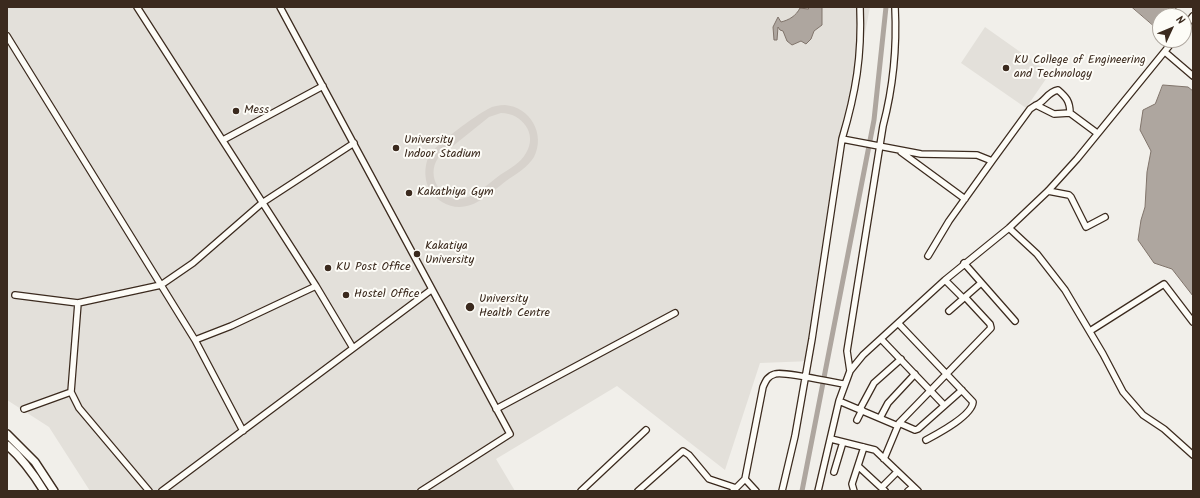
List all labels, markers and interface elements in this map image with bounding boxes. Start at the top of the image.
north arrow [1152,8,1192,48]
text: N [1171,12,1189,29]
place label: KU College of Engineering and Technology [1014,54,1146,82]
marker: KU College of Engineering and Technology [1001,63,1011,73]
place label: Mess [244,104,269,118]
marker: Mess [231,106,241,116]
place label: University Indoor Stadium [404,134,481,162]
marker: University Indoor Stadium [391,143,401,153]
place label: Kakathiya Gym [417,186,493,200]
marker: Kakathiya Gym [404,188,414,198]
place label: Kakatiya University [425,240,474,268]
marker: Kakatiya University [412,249,422,259]
place label: KU Post Office [336,261,411,275]
marker: KU Post Office [323,263,333,273]
place label: Hostel Office [354,288,419,302]
marker: Hostel Office [341,290,351,300]
place label: University Health Centre [479,293,550,321]
marker: University Health Centre [464,301,476,313]

